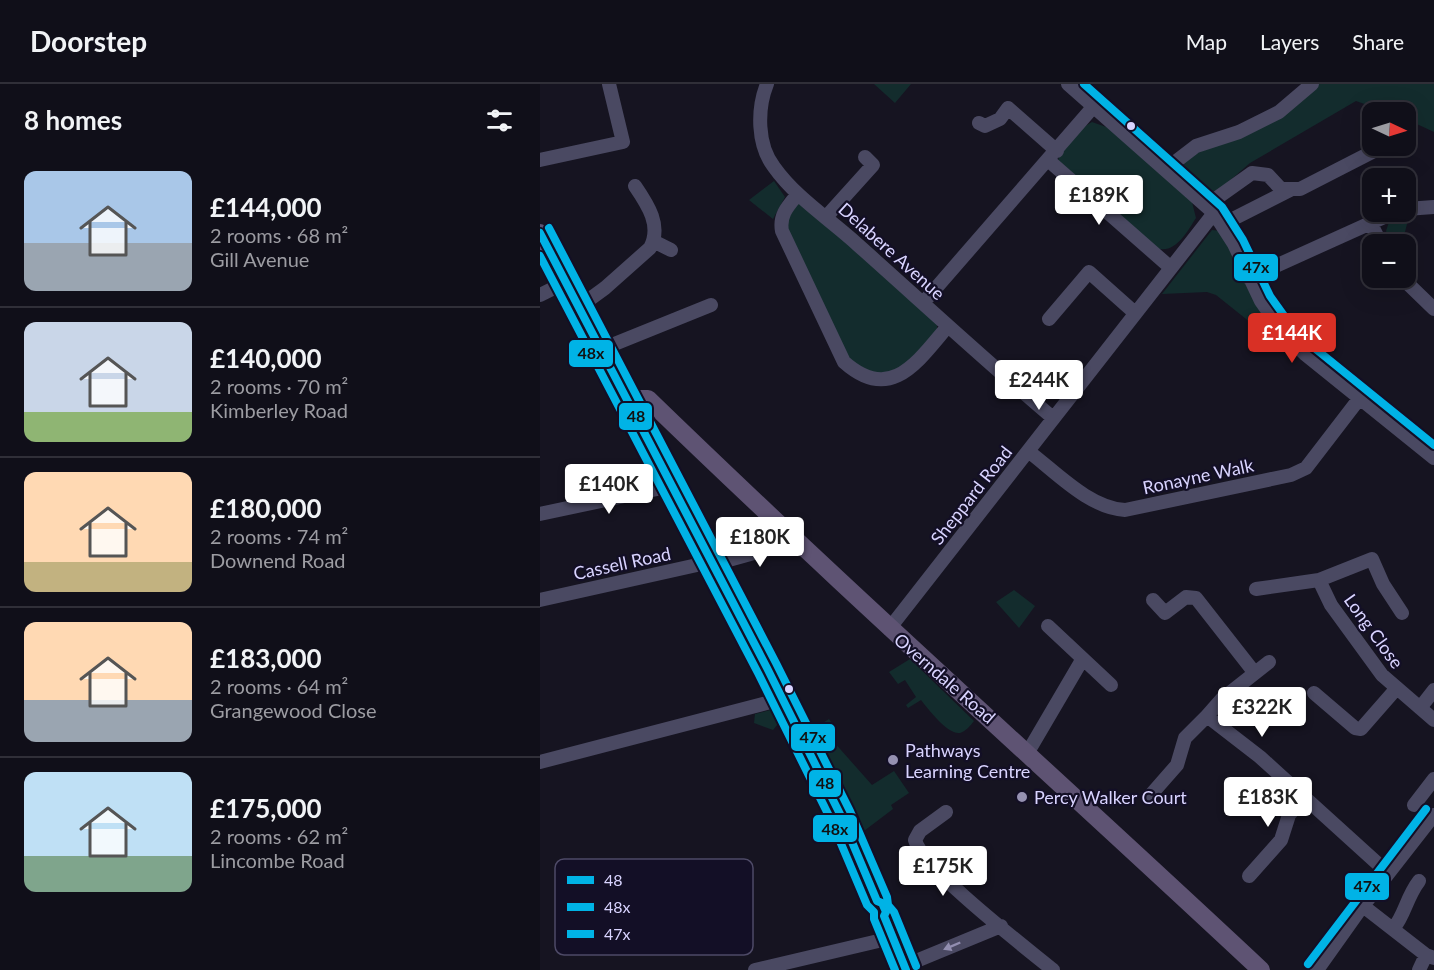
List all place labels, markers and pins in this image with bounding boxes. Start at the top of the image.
unlabelled marker [1125,120,1137,132]
pin: £189K [1057,175,1141,226]
pin: £144K [1250,313,1334,364]
pin: £244K [997,360,1081,411]
pin: £140K [567,464,651,515]
pin: £180K [718,517,802,568]
unlabelled marker [783,683,795,695]
pin: £322K [1220,687,1304,738]
place label: Pathways Learning Centre [905,739,1030,782]
marker: Pathways Learning Centre [886,753,900,767]
pin: £183K [1226,777,1310,828]
place label: Percy Walker Court [1034,786,1187,808]
marker: Percy Walker Court [1015,790,1029,804]
pin: £175K [901,846,985,897]

